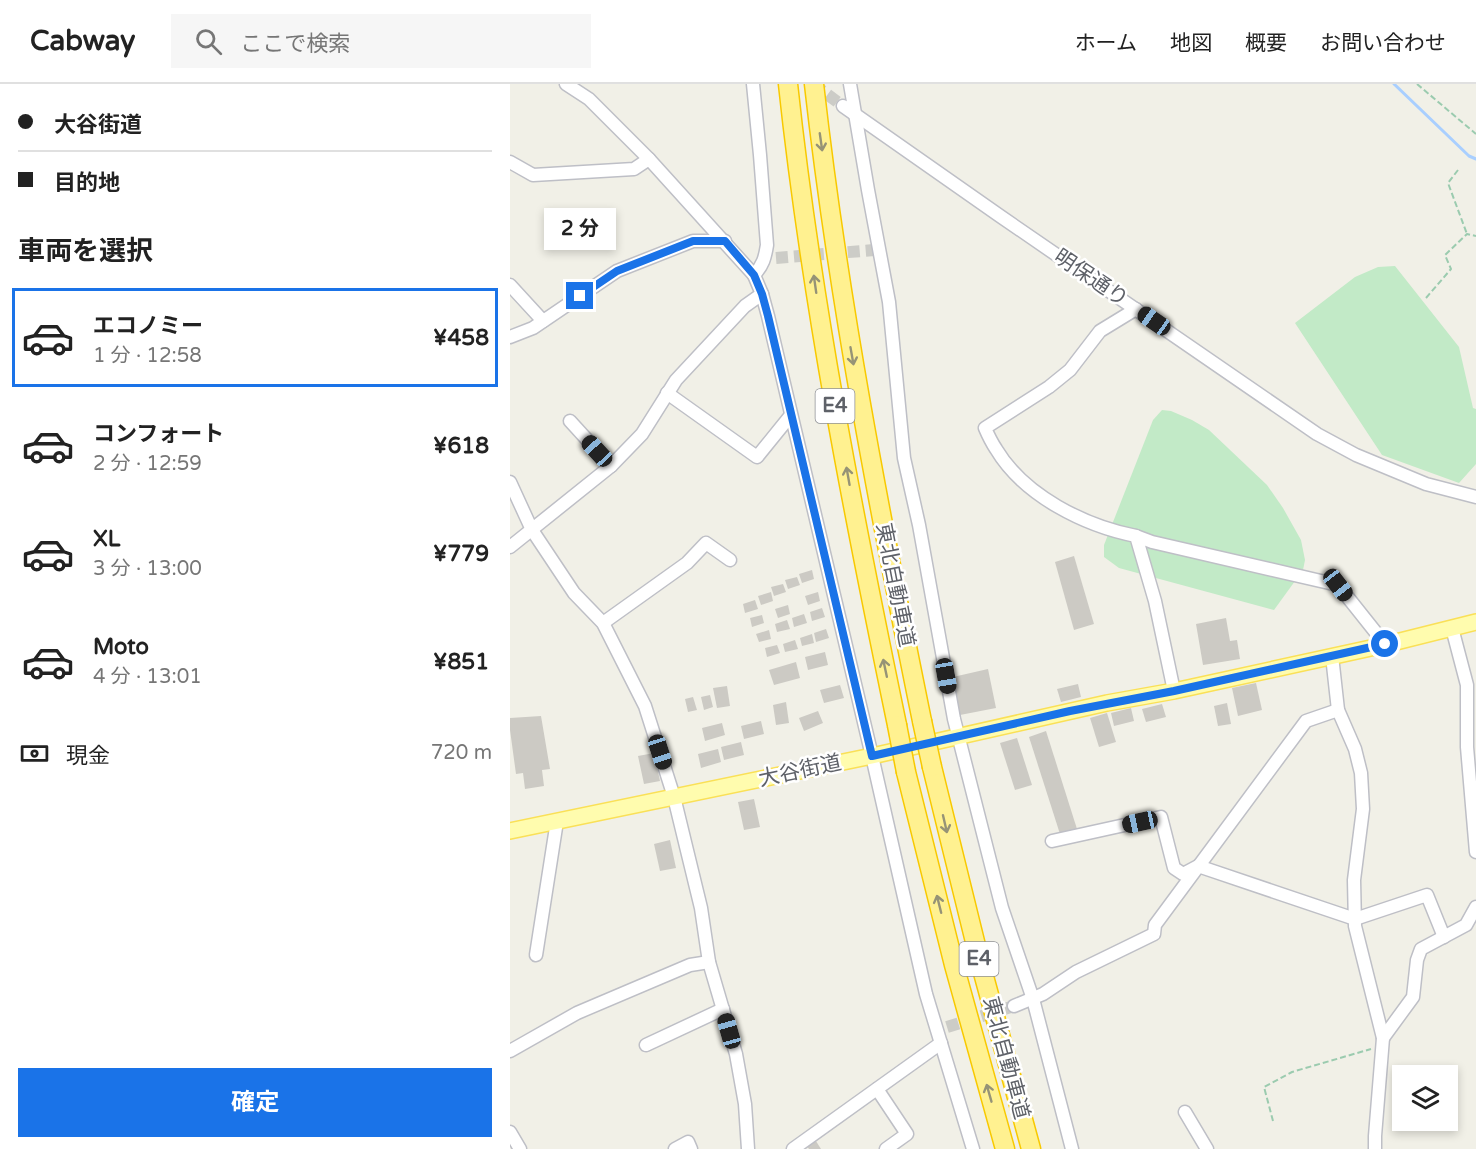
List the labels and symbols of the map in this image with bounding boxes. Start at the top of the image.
one-way arrow [816,132,827,151]
callout: 2 分 [544,209,616,251]
street label: 明保通り [1049,244,1133,312]
one-way arrow [810,274,821,294]
route end [566,282,593,309]
car [1134,303,1174,339]
one-way arrow [847,345,858,365]
road number: E4 [816,389,854,423]
car [578,432,616,470]
one-way arrow [842,467,853,486]
street label: 東北自動車道 [871,521,919,649]
car [1320,565,1356,605]
route start [1371,630,1398,657]
car [934,657,958,695]
one-way arrow [879,658,890,678]
car [646,732,674,772]
street label: 大谷街道 [756,750,844,792]
car [1121,809,1159,835]
one-way arrow [940,814,952,833]
one-way arrow [933,895,945,914]
road number: E4 [960,942,998,976]
street label: 東北自動車道 [978,994,1034,1122]
car [715,1011,743,1051]
one-way arrow [983,1084,994,1103]

